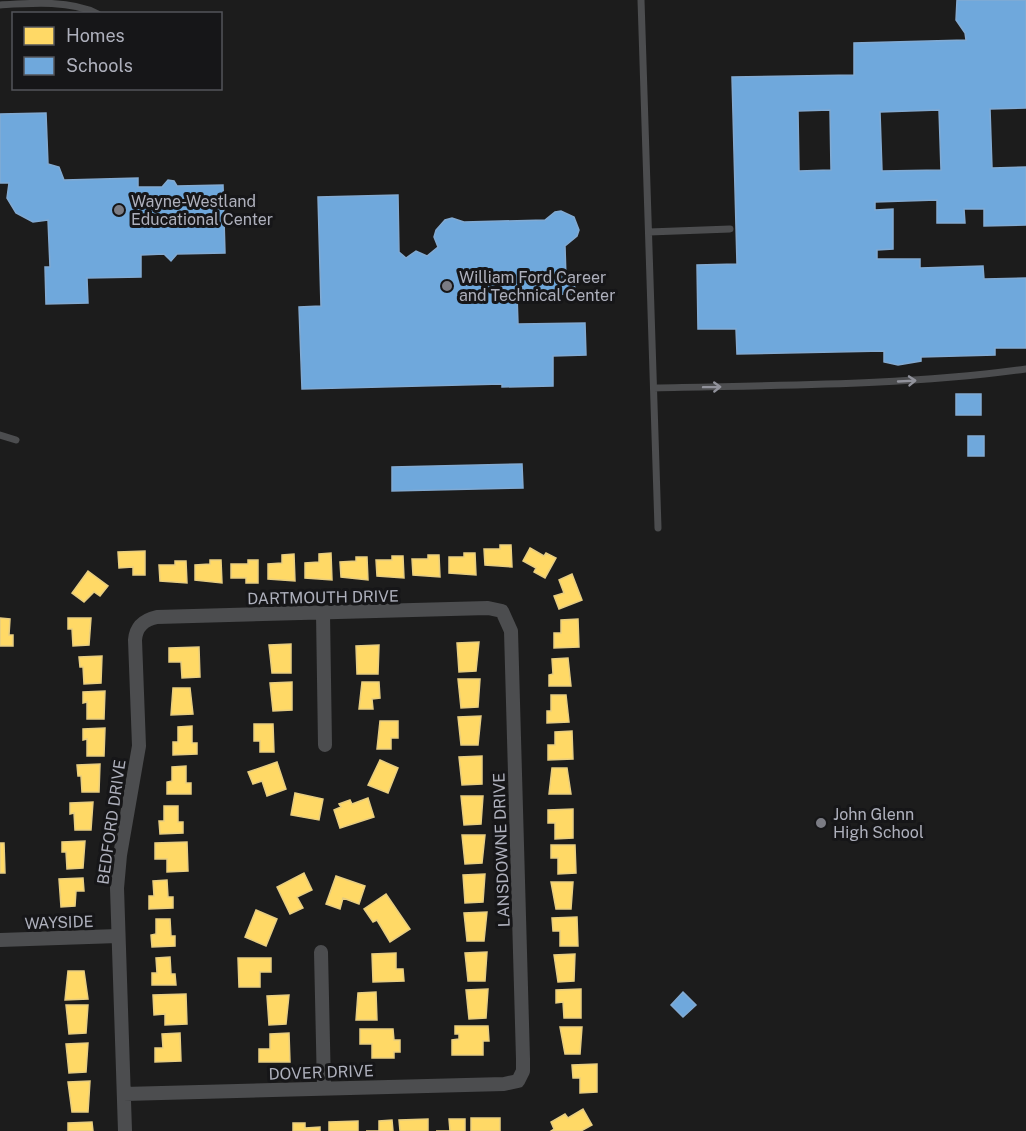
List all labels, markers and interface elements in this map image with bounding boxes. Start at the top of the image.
legend [12,12,222,90]
text: Homes [66,25,125,46]
text: Schools [66,55,133,76]
place label: Wayne-Westland Educational Center [131,192,273,229]
marker: Wayne-Westland Educational Center [112,203,126,217]
place label: William Ford Career and Technical Center [459,268,615,305]
marker: William Ford Career and Technical Center [440,279,454,293]
one-way arrow [897,375,917,386]
one-way arrow [702,381,722,392]
street label: DARTMOUTH DRIVE [247,587,399,608]
street label: BEDFORD DRIVE [93,758,130,886]
street label: LANSDOWNE DRIVE [489,772,514,927]
place label: John Glenn High School [833,805,924,842]
marker: John Glenn High School [814,816,828,830]
street label: WAYSIDE [24,912,94,933]
street label: DOVER DRIVE [268,1061,374,1084]

